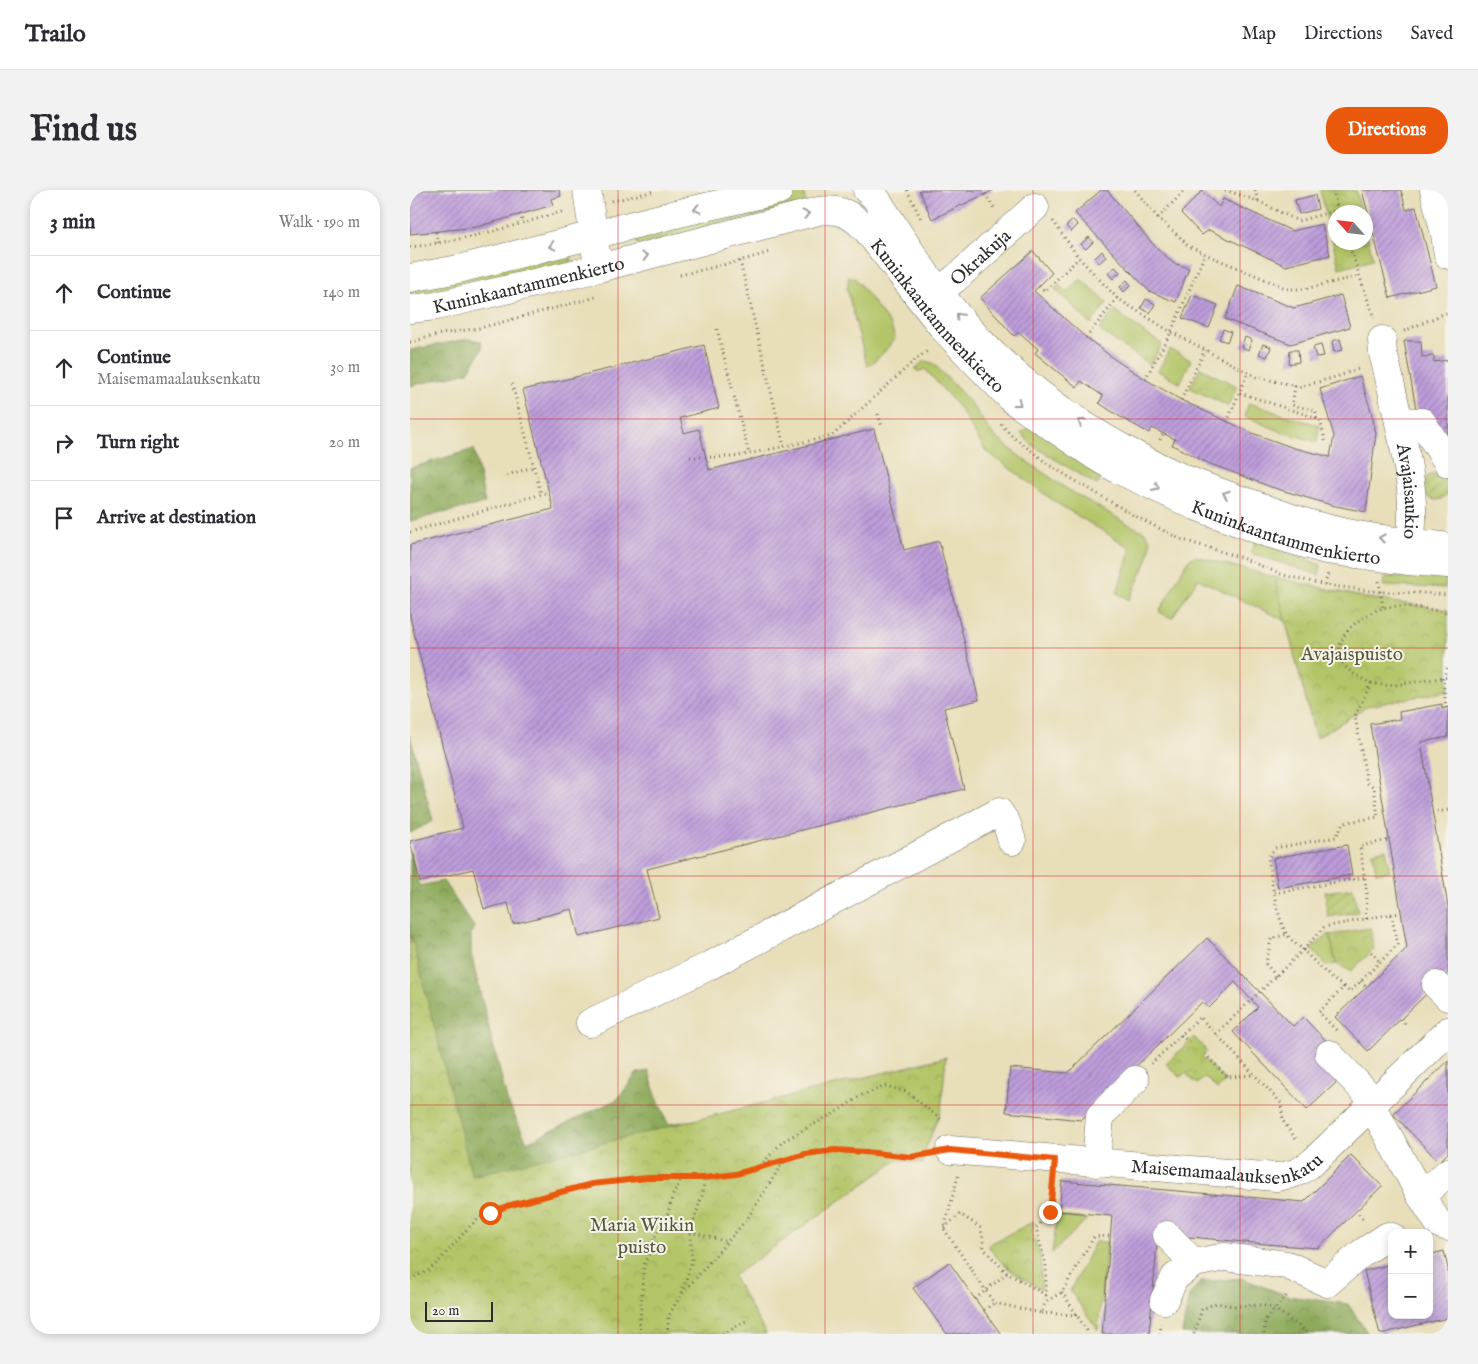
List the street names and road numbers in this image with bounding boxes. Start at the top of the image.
street label: Okrakuja [946,224,1017,292]
street label: Kuninkaantammenkierto [864,234,1009,399]
street label: Kuninkaantammenkierto [431,252,627,320]
street label: Avajaisaukio [1390,440,1422,540]
street label: Kuninkaantammenkierto [1188,496,1382,571]
street label: Maisemamaalauksenkatu [1130,1149,1329,1191]

